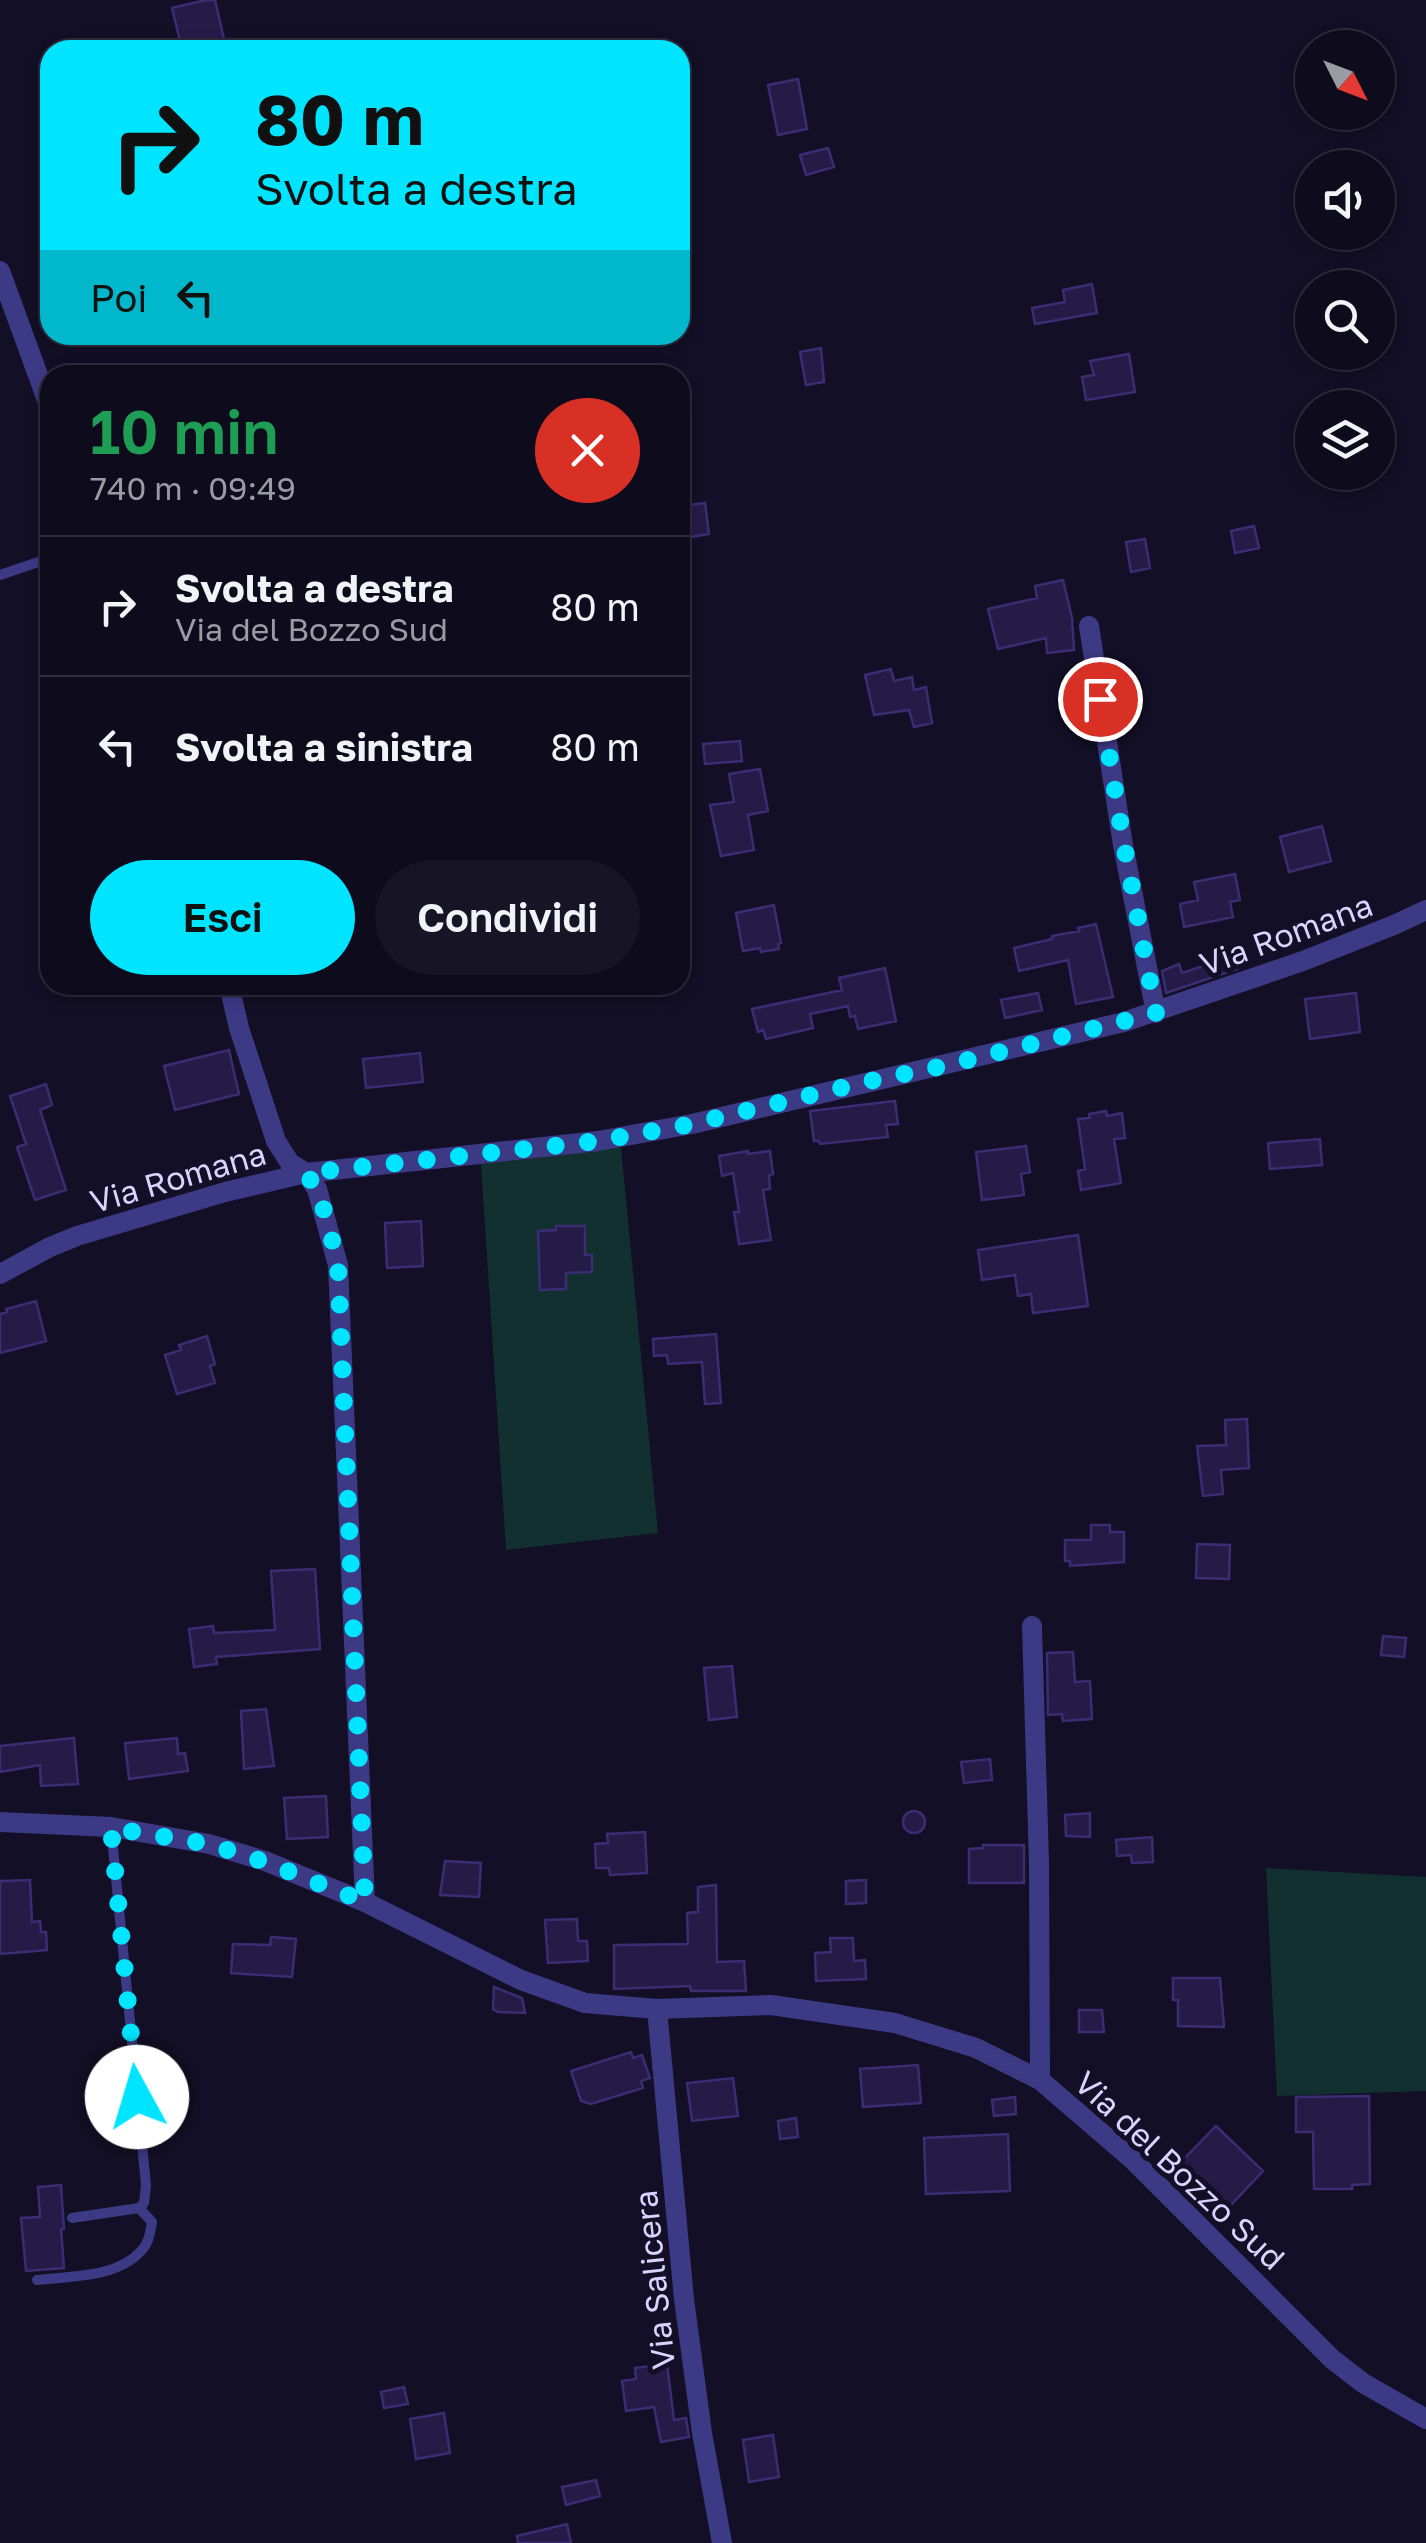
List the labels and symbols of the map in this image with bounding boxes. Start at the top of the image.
north arrow [1295,30,1395,130]
pin [1058,657,1143,742]
street label: Via Romana [1195,885,1377,983]
street label: Via Romana [86,1134,270,1220]
position arrow [85,2045,189,2149]
street label: Via del Bozzo Sud [1067,2063,1293,2277]
street label: Via Salicera [626,2189,682,2371]

